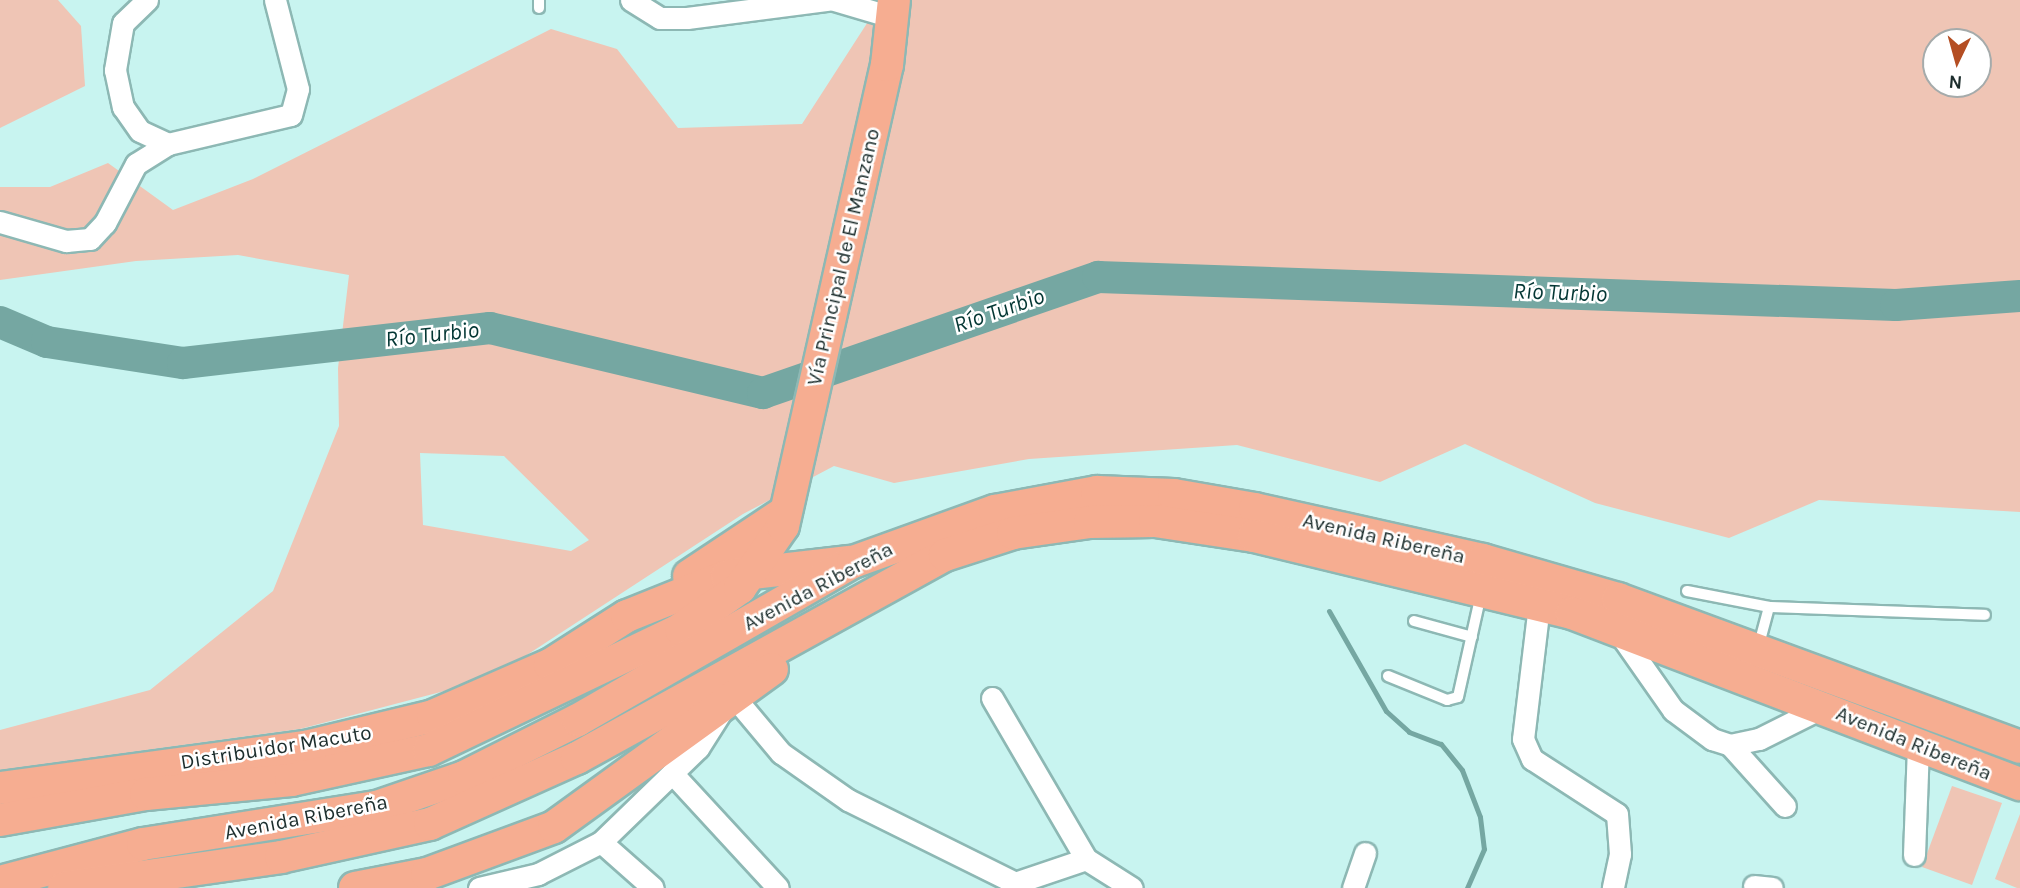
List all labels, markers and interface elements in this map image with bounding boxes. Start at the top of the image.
north arrow [1922,28,1992,98]
text: N [1948,70,1963,93]
street label: Vía Principal de El Manzano [801,126,885,388]
water label: Río Turbio [1513,278,1607,308]
water label: Río Turbio [950,283,1048,339]
water label: Río Turbio [384,316,480,354]
street label: Avenida Ribereña [1300,507,1468,569]
street label: Avenida Ribereña [739,536,897,636]
street label: Avenida Ribereña [1832,700,1996,786]
street label: Distribuidor Macuto [179,719,373,775]
street label: Avenida Ribereña [222,789,390,845]

